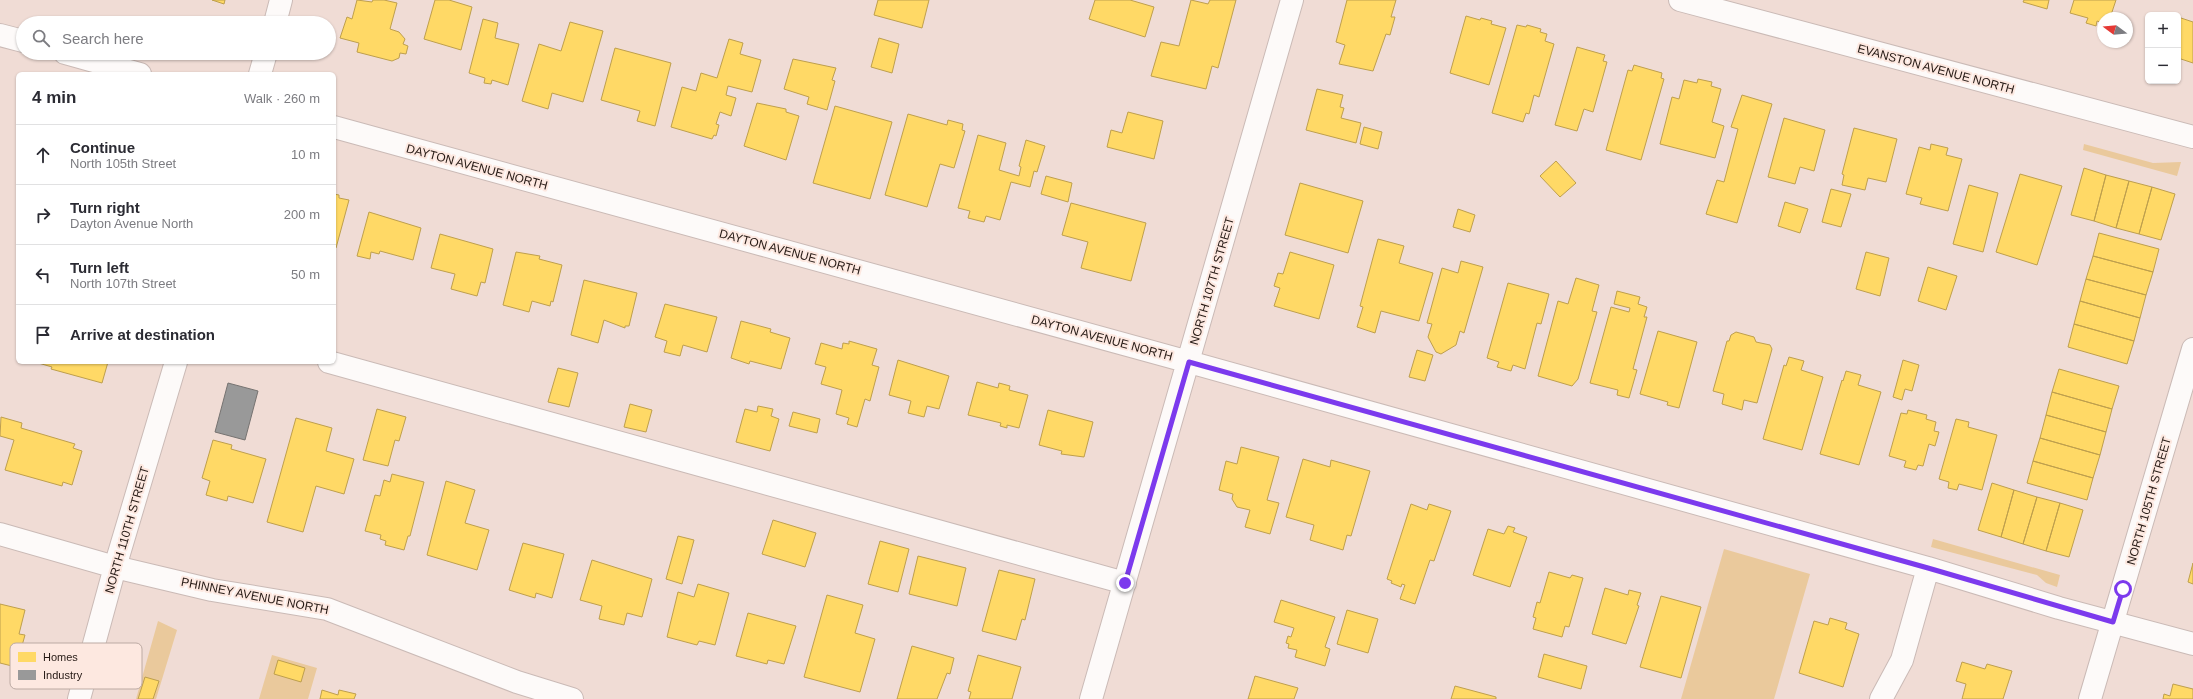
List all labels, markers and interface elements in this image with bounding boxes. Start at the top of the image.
north arrow [2097,12,2133,48]
map controls [2145,12,2181,84]
button: + [2145,12,2181,48]
search box [16,16,336,60]
icon: search [30,27,52,49]
text: Search here [62,30,144,47]
street label: EVANSTON AVENUE NORTH [1856,41,2016,97]
button: − [2145,48,2181,84]
text: 4 min [32,88,76,107]
text: Walk · 260 m [244,91,320,106]
text: Continue [70,139,135,156]
street label: DAYTON AVENUE NORTH [405,141,549,193]
icon: ahead [32,144,54,166]
text: 10 m [291,147,320,162]
text: North 105th Street [70,156,176,171]
text: Turn right [70,199,140,216]
icon: right [32,204,54,226]
text: 200 m [284,207,320,222]
street label: NORTH 107TH STREET [1187,215,1237,347]
text: Dayton Avenue North [70,216,193,231]
street label: DAYTON AVENUE NORTH [718,226,862,278]
text: Turn left [70,259,129,276]
icon: left [32,264,54,286]
text: 50 m [291,267,320,282]
text: North 107th Street [70,276,176,291]
street label: DAYTON AVENUE NORTH [1030,312,1174,364]
icon: arrive [32,324,54,346]
text: Arrive at destination [70,326,215,343]
street label: NORTH 105TH STREET [2124,435,2174,567]
street label: NORTH 110TH STREET [102,464,152,595]
route end [1116,574,1134,592]
street label: PHINNEY AVENUE NORTH [180,575,330,617]
route start [2114,580,2132,598]
legend [10,643,142,689]
text: Homes [43,651,78,663]
text: Industry [43,669,83,681]

